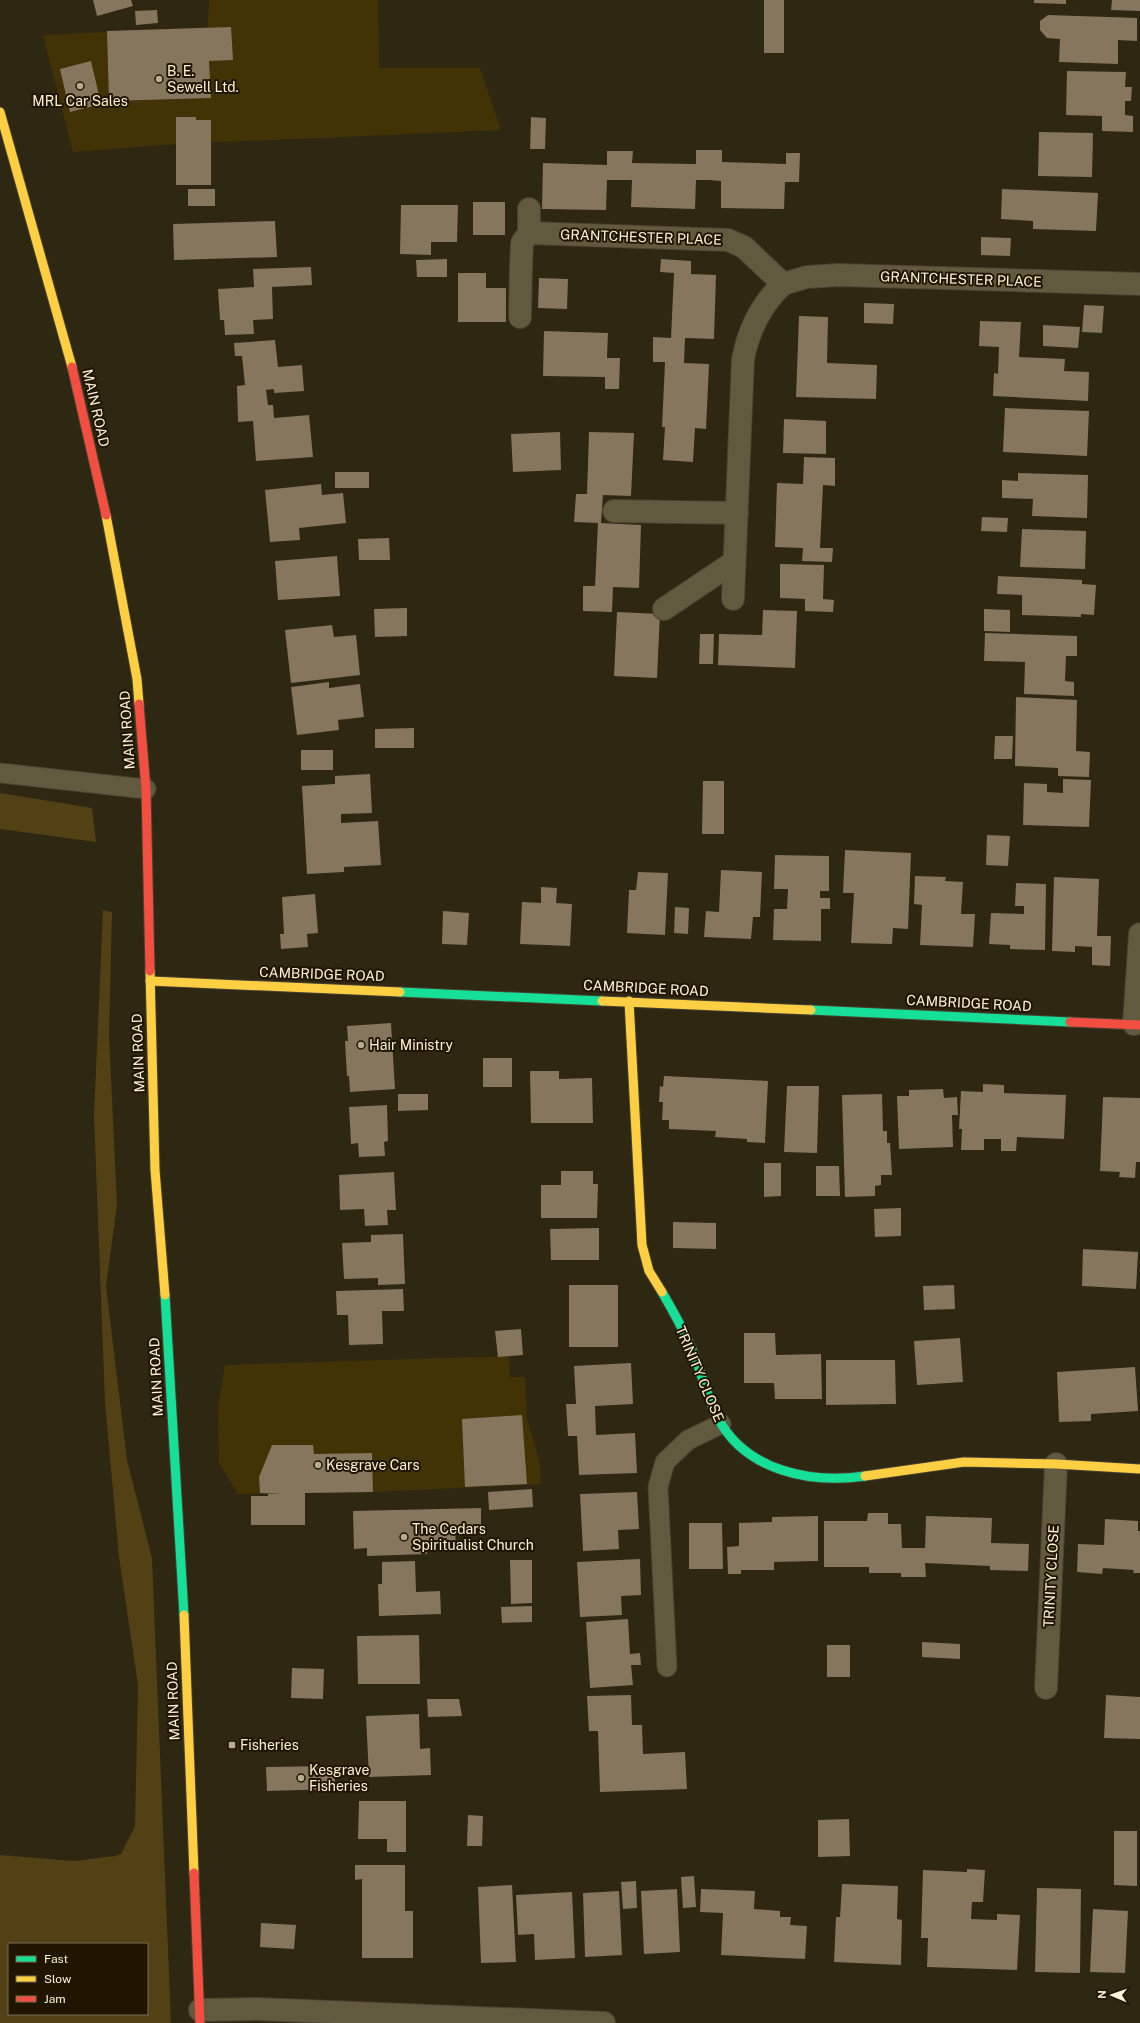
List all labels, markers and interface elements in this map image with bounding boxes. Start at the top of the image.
place label: B. E. Sewell Ltd. [167,63,239,95]
marker: B. E. Sewell Ltd. [154,74,164,84]
marker: MRL Car Sales [75,81,85,91]
place label: MRL Car Sales [32,93,128,109]
street label: GRANTCHESTER PLACE [560,226,722,248]
street label: GRANTCHESTER PLACE [880,268,1042,290]
street label: MAIN ROAD [79,368,113,448]
street label: MAIN ROAD [116,690,138,770]
street label: CAMBRIDGE ROAD [259,964,385,984]
street label: CAMBRIDGE ROAD [583,977,709,999]
street label: CAMBRIDGE ROAD [906,992,1032,1014]
street label: MAIN ROAD [129,1013,147,1093]
place label: Hair Ministry [369,1037,453,1053]
marker: Hair Ministry [356,1040,366,1050]
street label: TRINITY CLOSE [673,1324,727,1424]
street label: MAIN ROAD [146,1337,166,1417]
place label: Kesgrave Cars [326,1457,420,1473]
marker: Kesgrave Cars [313,1460,323,1470]
place label: The Cedars Spiritualist Church [412,1521,534,1553]
street label: TRINITY CLOSE [1040,1524,1062,1628]
marker: The Cedars Spiritualist Church [399,1532,409,1542]
street label: MAIN ROAD [164,1661,182,1741]
place label: Fisheries [240,1737,299,1753]
marker: Fisheries [227,1740,237,1750]
place label: Kesgrave Fisheries [309,1762,369,1794]
marker: Kesgrave Fisheries [296,1773,306,1783]
legend [8,1943,148,2015]
text: Fast [44,1952,69,1966]
text: Slow [44,1972,72,1986]
north arrow [1092,1975,1132,2015]
text: N [1096,1990,1108,1999]
text: Jam [44,1992,66,2006]

